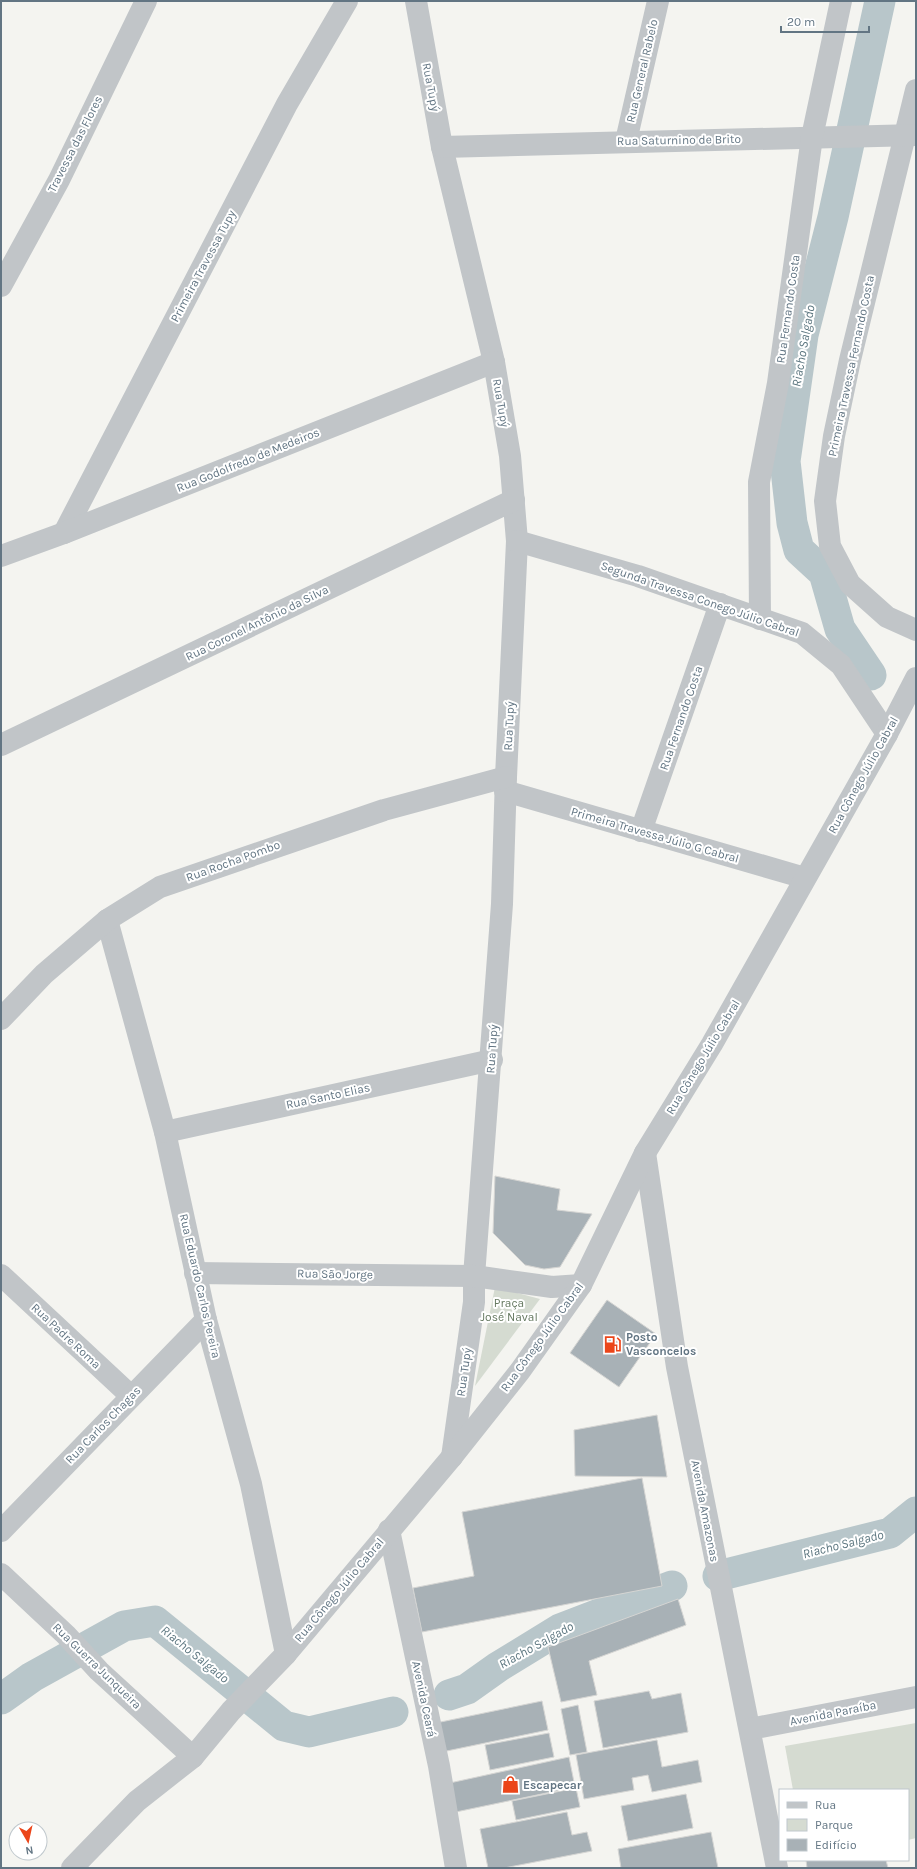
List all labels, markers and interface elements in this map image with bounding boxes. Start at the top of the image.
scale bar [781,8,869,34]
text: 20 m [787,15,815,29]
street label: Rua General Rabelo [623,18,661,124]
street label: Rua Tupý [419,62,443,113]
street label: Travessa das Flores [45,93,105,195]
street label: Rua Saturnino de Brito [617,132,741,148]
street label: Primeira Travessa Tupy [168,207,239,324]
street label: Rua Fernando Costa [773,254,803,364]
street label: Primeira Travessa Fernando Costa [825,274,877,458]
water label: Riacho Salgado [788,303,818,388]
street label: Rua Tupý [490,378,512,429]
street label: Rua Godolfredo de Medeiros [174,425,322,495]
street label: Segunda Travessa Conego Júlio Cabral [599,558,801,640]
street label: Rua Coronel Antônio da Silva [183,582,331,664]
street label: Rua Fernando Costa [657,664,705,772]
street label: Rua Tupý [501,701,517,751]
street label: Rua Cônego Júlio Cabral [825,714,901,836]
street label: Primeira Travessa Júlio G Cabral [569,804,741,866]
street label: Rua Rocha Pombo [184,837,282,885]
street label: Rua Cônego Júlio Cabral [663,997,743,1117]
street label: Rua Tupý [483,1024,501,1074]
street label: Rua Santo Elias [285,1080,371,1112]
street label: Rua Eduardo Carlos Pereira [177,1212,223,1360]
street label: Rua São Jorge [297,1266,373,1282]
street label: Rua Cônego Júlio Cabral [498,1280,586,1394]
park label: Praça José Naval [480,1296,538,1324]
street label: Rua Padre Roma [28,1300,104,1372]
place label: Posto Vasconcelos [626,1330,696,1358]
fuel station icon: Posto Vasconcelos [603,1334,623,1354]
street label: Rua Tupý [454,1346,474,1397]
street label: Rua Carlos Chagas [62,1383,144,1467]
street label: Avenida Amazonas [688,1459,722,1563]
water label: Riacho Salgado [801,1527,886,1561]
street label: Rua Cônego Júlio Cabral [291,1535,387,1645]
water label: Riacho Salgado [496,1618,576,1672]
street label: Rua Guerra Junqueira [50,1620,144,1712]
water label: Riacho Salgado [158,1622,232,1686]
street label: Avenida Ceará [409,1660,439,1738]
street label: Avenida Paraíba [789,1698,877,1728]
shop icon: Escapecar [500,1775,520,1795]
place label: Escapecar [523,1778,582,1792]
legend [779,1789,909,1861]
text: Rua [815,1798,836,1812]
text: Parque [815,1818,853,1832]
north arrow [8,1821,48,1861]
text: Edifício [815,1838,856,1852]
text: N [25,1843,34,1857]

